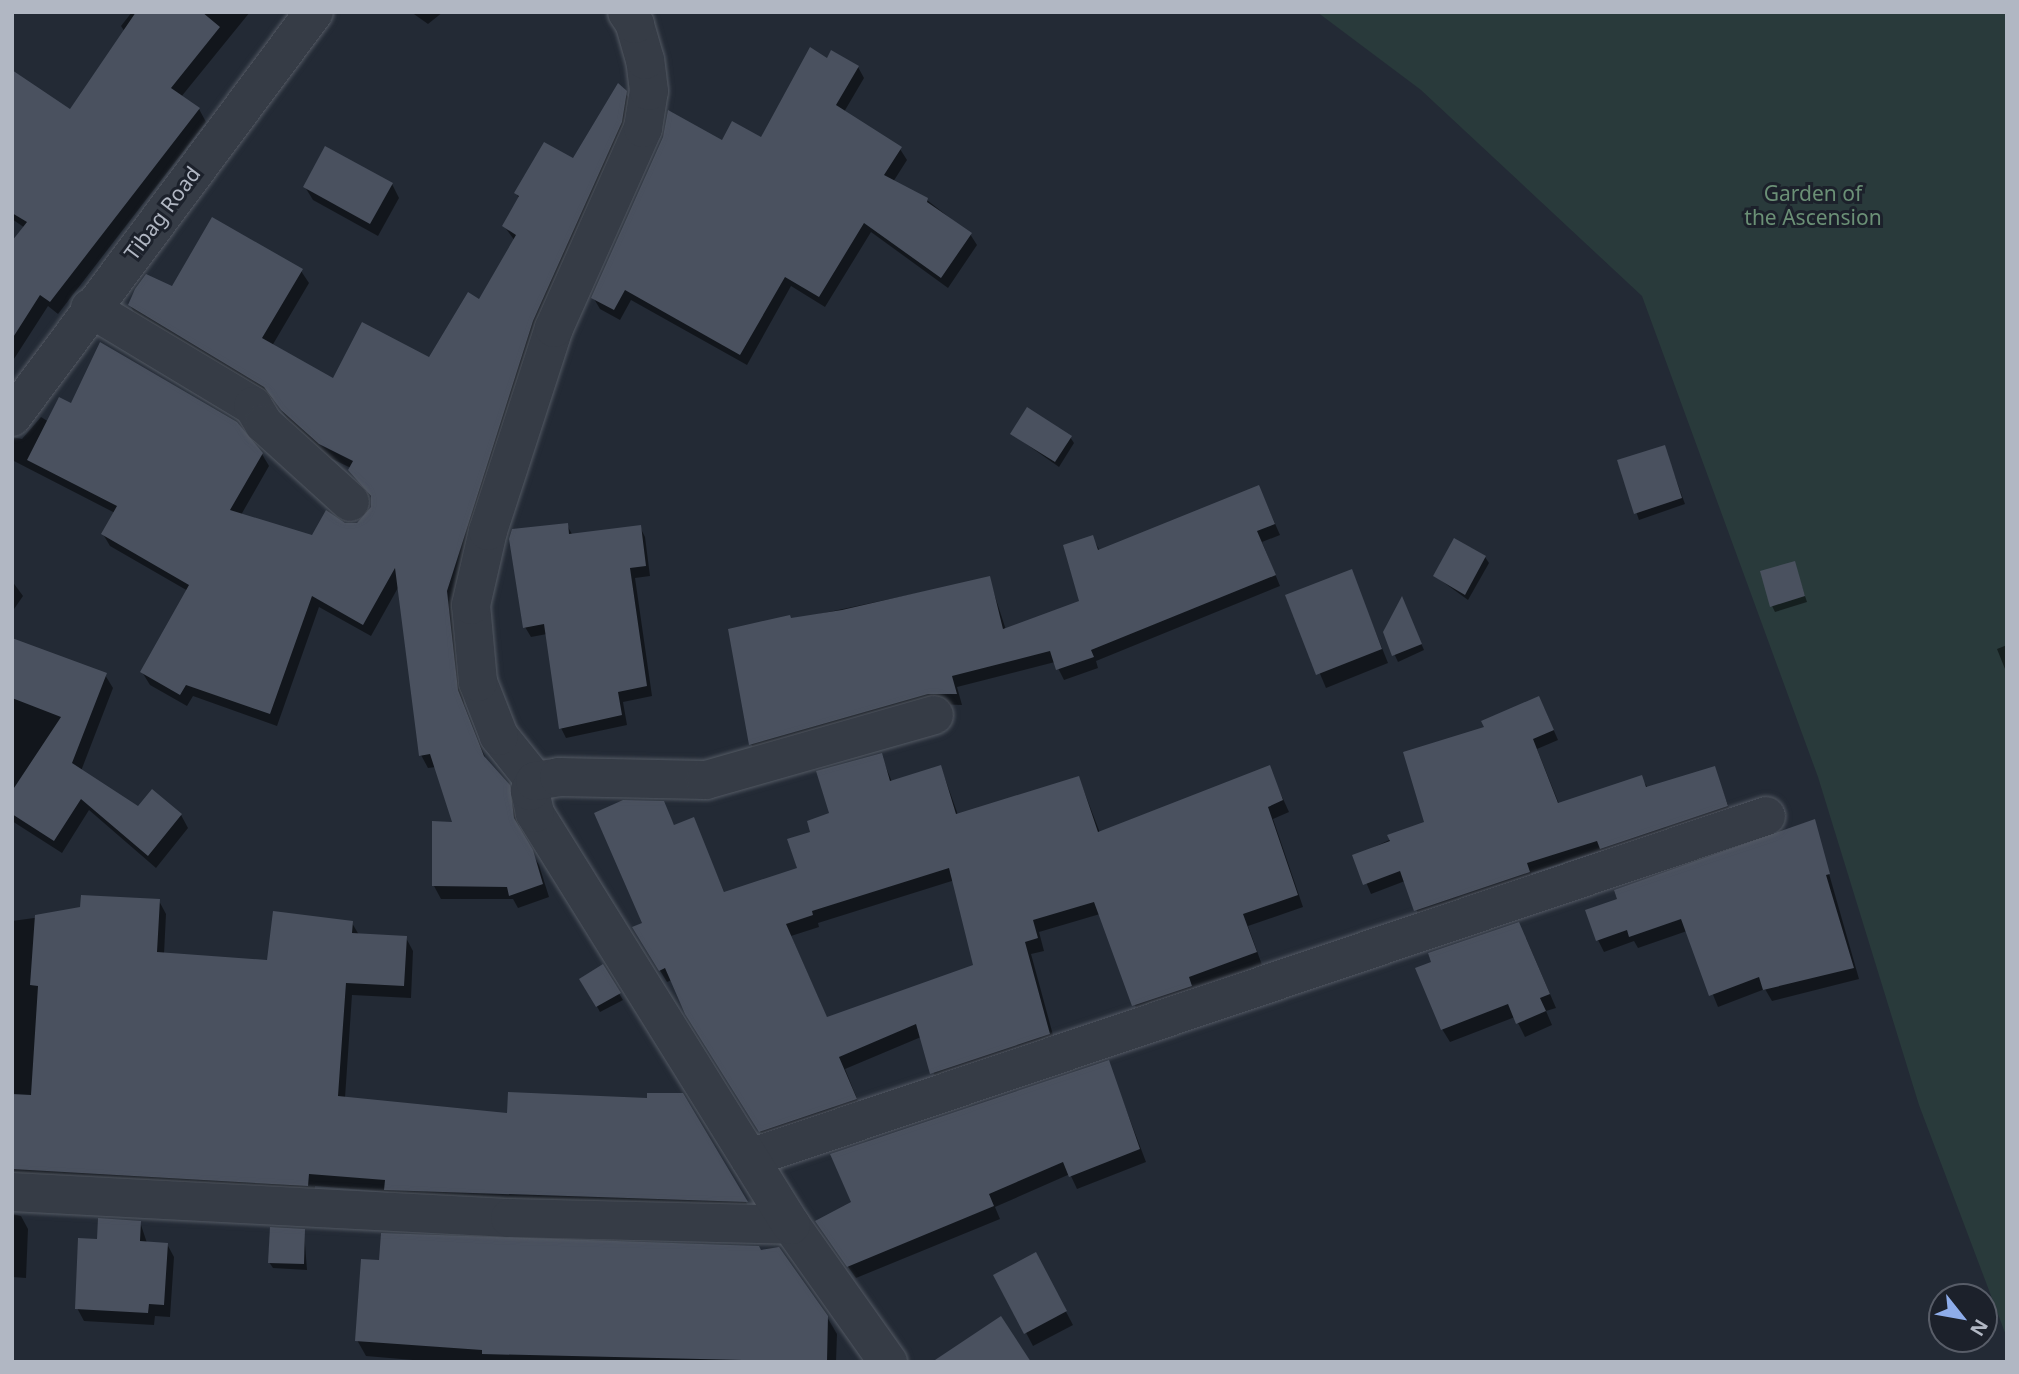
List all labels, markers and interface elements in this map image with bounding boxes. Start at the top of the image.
street label: Tibag Road [119,161,205,265]
park label: Garden of the Ascension [1744,180,1882,230]
north arrow [1928,1283,1998,1353]
text: N [1964,1314,1994,1341]

